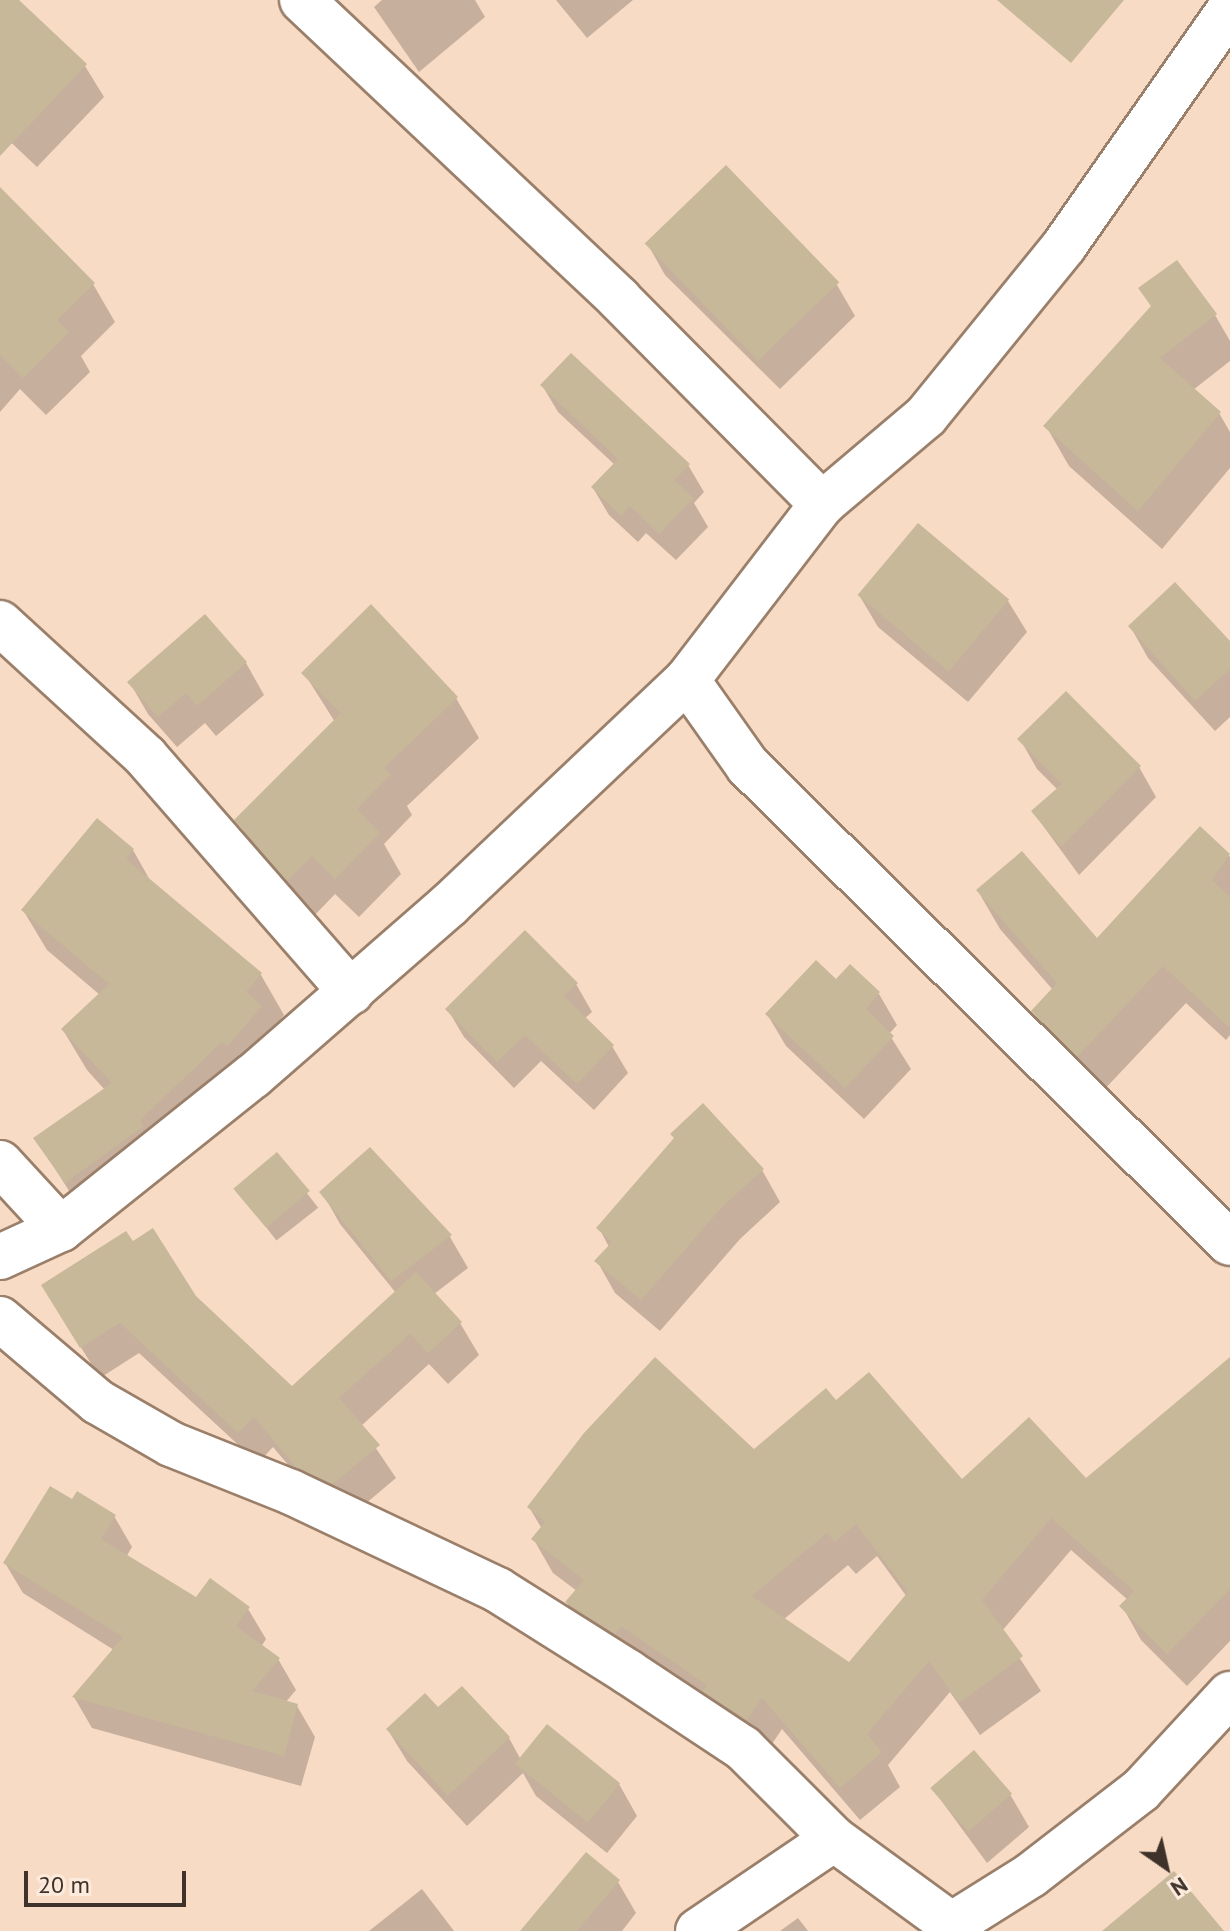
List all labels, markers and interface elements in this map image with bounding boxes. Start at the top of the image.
north arrow [1126,1827,1206,1907]
scale bar [28,1855,190,1905]
text: 20 m [38,1869,90,1900]
text: N [1166,1871,1193,1903]

